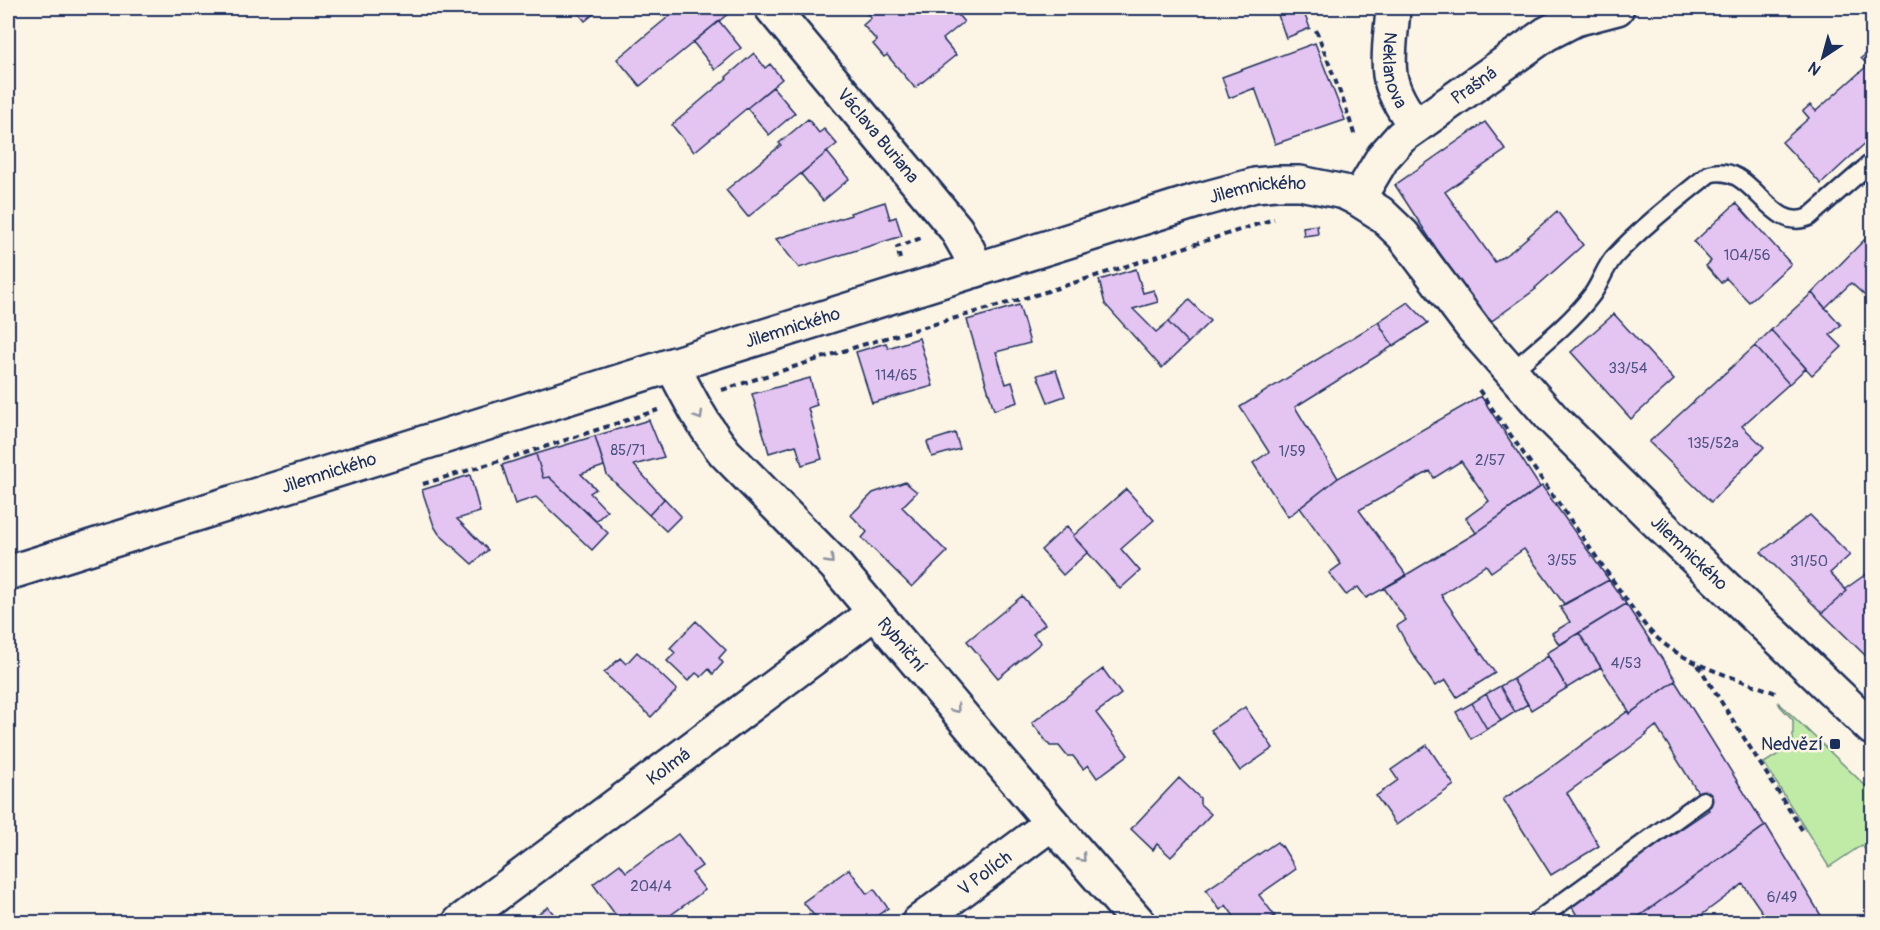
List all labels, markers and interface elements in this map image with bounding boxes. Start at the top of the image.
north arrow [1793,27,1853,87]
street label: Neklanova [1378,31,1413,113]
text: N [1804,57,1825,80]
street label: Prašná [1446,61,1501,109]
street label: Václava Buriana [832,83,924,188]
street label: Jilemnického [1206,171,1309,208]
house number: 104/56 [1723,246,1771,265]
street label: Jilemnického [742,302,843,353]
house number: 33/54 [1609,359,1648,378]
house number: 114/65 [875,366,917,385]
one-way arrow [692,410,704,420]
house number: 135/52a [1687,434,1739,453]
house number: 85/71 [611,441,645,460]
house number: 1/59 [1278,442,1306,461]
street label: Jilemnického [278,447,379,498]
house number: 2/57 [1475,451,1505,470]
street label: Jilemnického [1646,510,1733,595]
house number: 3/55 [1547,551,1577,570]
house number: 31/50 [1790,552,1828,571]
one-way arrow [823,554,834,564]
street label: Rybniční [872,612,932,677]
house number: 4/53 [1611,654,1641,673]
one-way arrow [949,702,960,713]
place label: Nedvězí [1761,733,1823,756]
marker: Nedvězí [1828,737,1842,751]
street label: Kolmá [642,742,695,790]
street label: V Polích [953,846,1016,901]
one-way arrow [1075,851,1086,862]
house number: 204/4 [630,877,672,896]
house number: 6/49 [1767,888,1797,907]

